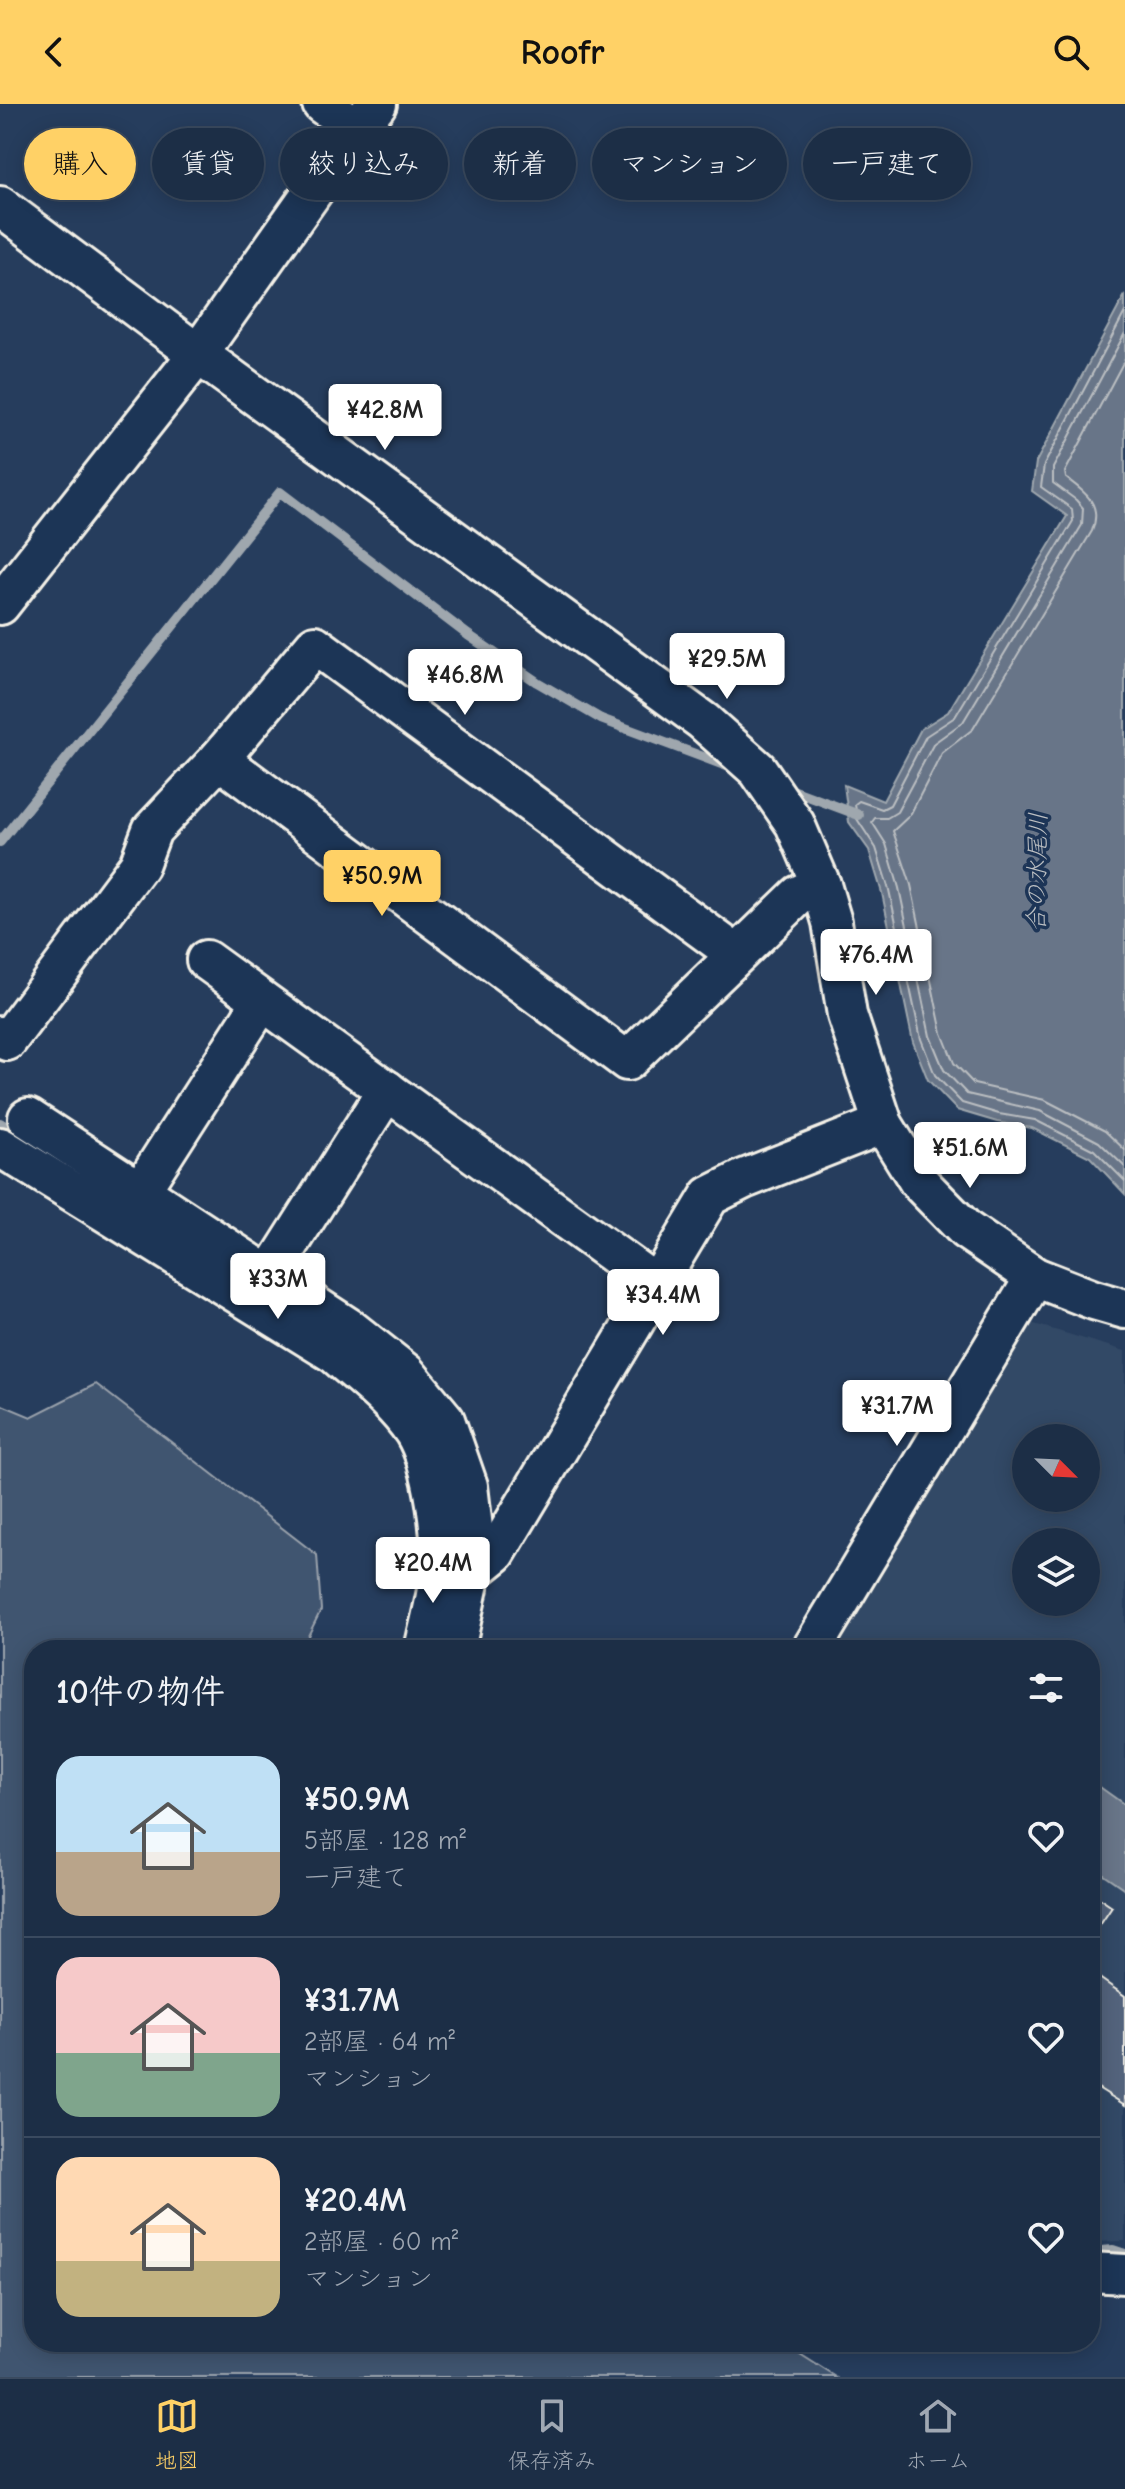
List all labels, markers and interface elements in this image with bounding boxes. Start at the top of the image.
icon: back [32,30,76,74]
icon: search [1049,30,1093,74]
text: Roofr [520,32,605,73]
chip: 購入 [24,128,136,200]
chip: 賃貸 [152,128,264,200]
chip: 絞り込み [280,128,448,200]
chip: 新着 [464,128,576,200]
chip: マンション [592,128,787,200]
chip: 一戸建て [803,128,971,200]
pin: ¥42.8M [320,384,450,452]
text: ¥42.8M [347,395,423,425]
pin: ¥29.5M [662,633,792,701]
text: ¥29.5M [688,644,766,674]
pin: ¥46.8M [400,649,530,717]
text: ¥46.8M [426,660,504,690]
water label: 合の水尾川 [1022,812,1052,932]
pin: ¥50.9M [317,850,447,918]
text: ¥50.9M [342,861,422,891]
pin: ¥76.4M [811,929,941,997]
text: ¥76.4M [839,940,913,970]
pin: ¥51.6M [905,1122,1035,1190]
text: ¥51.6M [932,1133,1008,1163]
pin: ¥33M [231,1253,325,1321]
text: ¥33M [248,1264,308,1294]
pin: ¥34.4M [598,1269,728,1337]
text: ¥34.4M [625,1280,701,1310]
pin: ¥31.7M [832,1380,962,1448]
text: ¥31.7M [860,1391,934,1421]
north arrow [1012,1424,1100,1512]
map controls [1012,1424,1100,1616]
button: layers [1012,1528,1100,1616]
pin: ¥20.4M [368,1537,498,1605]
text: ¥20.4M [394,1548,472,1578]
icon: filters [1024,1666,1068,1710]
text: 10件の物件 [56,1672,225,1712]
text: ¥50.9M [304,1779,410,1819]
icon: home [120,1788,216,1884]
icon: heart [1024,1814,1068,1858]
text: 5部屋 · 128 m² [304,1826,466,1856]
text: 一戸建て [304,1863,408,1893]
text: ¥31.7M [304,1980,400,2020]
icon: home [120,1989,216,2085]
icon: heart [1024,2015,1068,2059]
text: 2部屋 · 64 m² [304,2027,455,2057]
text: マンション [304,2064,433,2094]
text: ¥20.4M [304,2180,407,2220]
icon: home [120,2189,216,2285]
icon: heart [1024,2215,1068,2259]
text: 2部屋 · 60 m² [304,2227,458,2257]
text: マンション [304,2264,433,2294]
tab: 地図 [155,2394,199,2474]
tab: 保存済み [508,2394,596,2474]
tab: ホーム [905,2394,970,2474]

